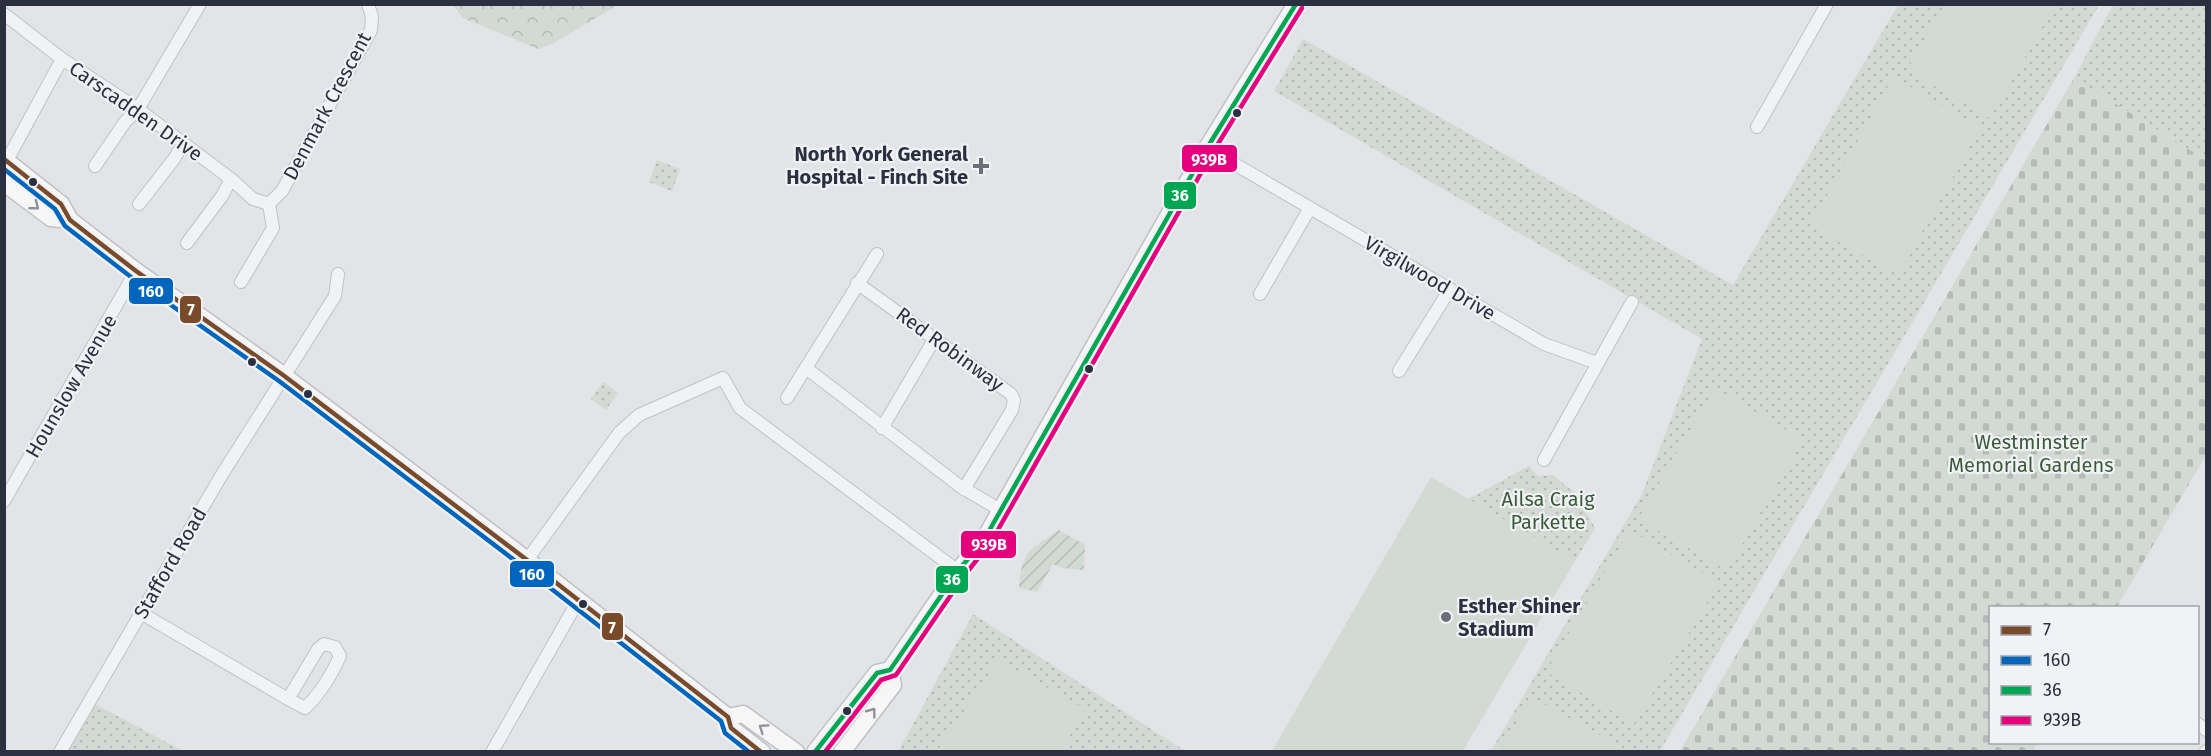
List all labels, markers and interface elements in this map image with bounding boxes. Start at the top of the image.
street label: Denmark Crescent [278,27,376,184]
street label: Carscadden Drive [65,56,207,166]
unlabelled marker [1231,107,1243,119]
place label: North York General Hospital - Finch Site [786,142,968,189]
line badge: 939B [1181,144,1238,173]
text: 939B [1191,150,1227,169]
marker: North York General Hospital - Finch Site [972,157,990,175]
unlabelled marker [27,176,39,188]
line badge: 36 [1163,181,1197,210]
text: 36 [1170,186,1189,205]
one-way arrow [28,199,39,210]
street label: Virgilwood Drive [1360,231,1500,325]
line badge: 160 [128,277,174,305]
text: 160 [138,282,164,301]
line badge: 7 [179,295,202,324]
text: 7 [187,300,195,319]
street label: Red Robinway [891,302,1009,396]
street label: Hounslow Avenue [20,310,122,462]
unlabelled marker [246,356,258,368]
unlabelled marker [1083,363,1095,375]
unlabelled marker [302,388,314,400]
park label: Westminster Memorial Gardens [1948,430,2114,477]
park label: Ailsa Craig Parkette [1501,487,1595,534]
street label: Stafford Road [129,503,211,623]
line badge: 939B [960,530,1017,559]
text: 939B [971,535,1007,554]
line badge: 160 [509,560,555,588]
text: 160 [519,565,545,584]
line badge: 36 [935,565,969,594]
text: 36 [942,570,961,589]
place label: Esther Shiner Stadium [1458,594,1581,641]
unlabelled marker [577,598,589,610]
legend [1989,606,2199,744]
marker: Esther Shiner Stadium [1439,610,1453,624]
line badge: 7 [601,612,624,641]
text: 7 [608,618,616,637]
text: 7 [2043,619,2051,641]
text: 160 [2043,649,2070,671]
text: 36 [2043,679,2062,701]
unlabelled marker [841,705,853,717]
one-way arrow [865,708,876,719]
text: 939B [2043,709,2081,731]
one-way arrow [759,724,770,735]

